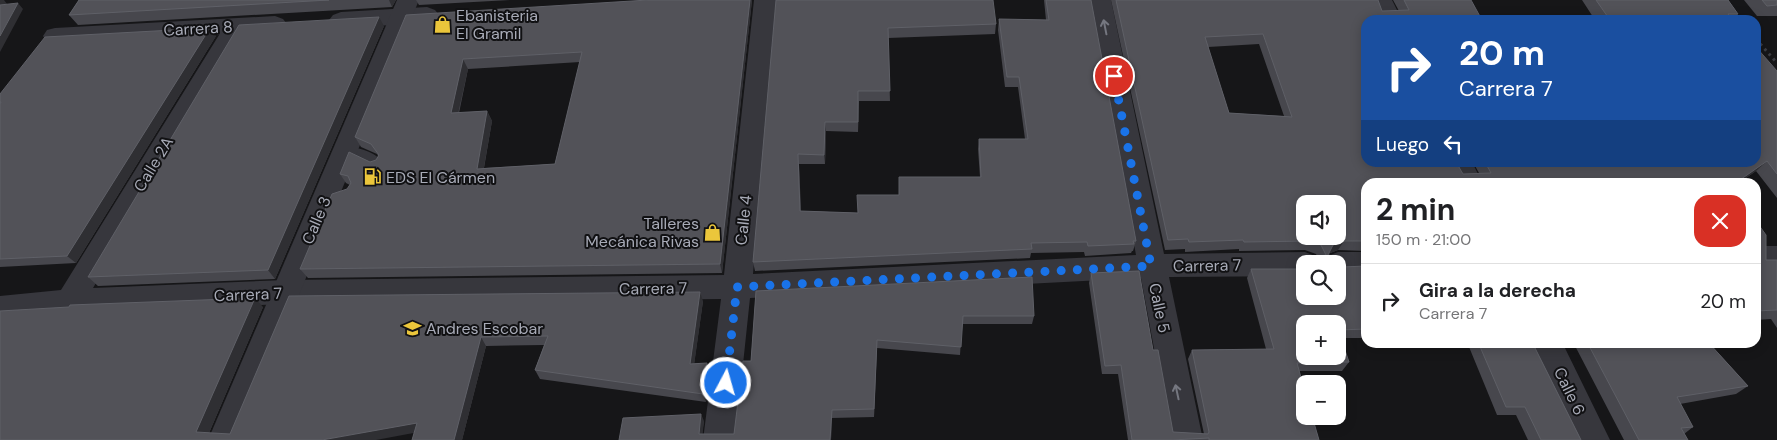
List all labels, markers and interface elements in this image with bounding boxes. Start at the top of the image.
place label: Ebanisteria El Gramil [456,5,538,44]
shop icon: Ebanisteria El Gramil [432,14,452,34]
street label: Carrera 8 [163,16,233,41]
one-way arrow [1099,19,1109,35]
text: 20 m [1459,30,1545,76]
icon: right [1376,35,1441,100]
pin [1093,55,1135,97]
icon: arrive [1100,62,1128,90]
text: Carrera 7 [1459,74,1553,103]
icon: left [1439,130,1467,158]
text: Luego [1376,132,1429,157]
street label: Calle 2A [129,133,178,196]
fuel station icon: EDS El Cármen [362,167,382,187]
place label: EDS El Cármen [386,167,495,188]
text: 2 min [1376,190,1455,229]
street label: Calle 3 [297,193,336,247]
street label: Calle 4 [730,194,757,246]
map controls [1296,195,1346,425]
button: sound [1296,195,1346,245]
button: close [1694,195,1746,247]
place label: Talleres Mecánica Rivas [585,213,699,252]
shop icon: Talleres Mecánica Rivas [703,222,723,242]
text: 150 m · 21:00 [1376,229,1471,250]
street label: Carrera 7 [1173,254,1241,277]
button: search [1296,255,1346,305]
street label: Carrera 7 [619,277,687,300]
text: Gira a la derecha [1419,278,1576,303]
street label: Calle 5 [1144,281,1175,335]
street label: Carrera 7 [214,283,282,306]
icon: right [1376,287,1404,315]
text: 20 m [1700,289,1746,314]
text: Carrera 7 [1419,303,1487,324]
button: + [1296,315,1346,365]
school or university icon: Andres Escobar [402,318,422,338]
place label: Andres Escobar [426,318,543,339]
position arrow [699,356,751,408]
street label: Calle 6 [1549,364,1590,419]
button: − [1296,375,1346,425]
one-way arrow [1172,385,1181,401]

